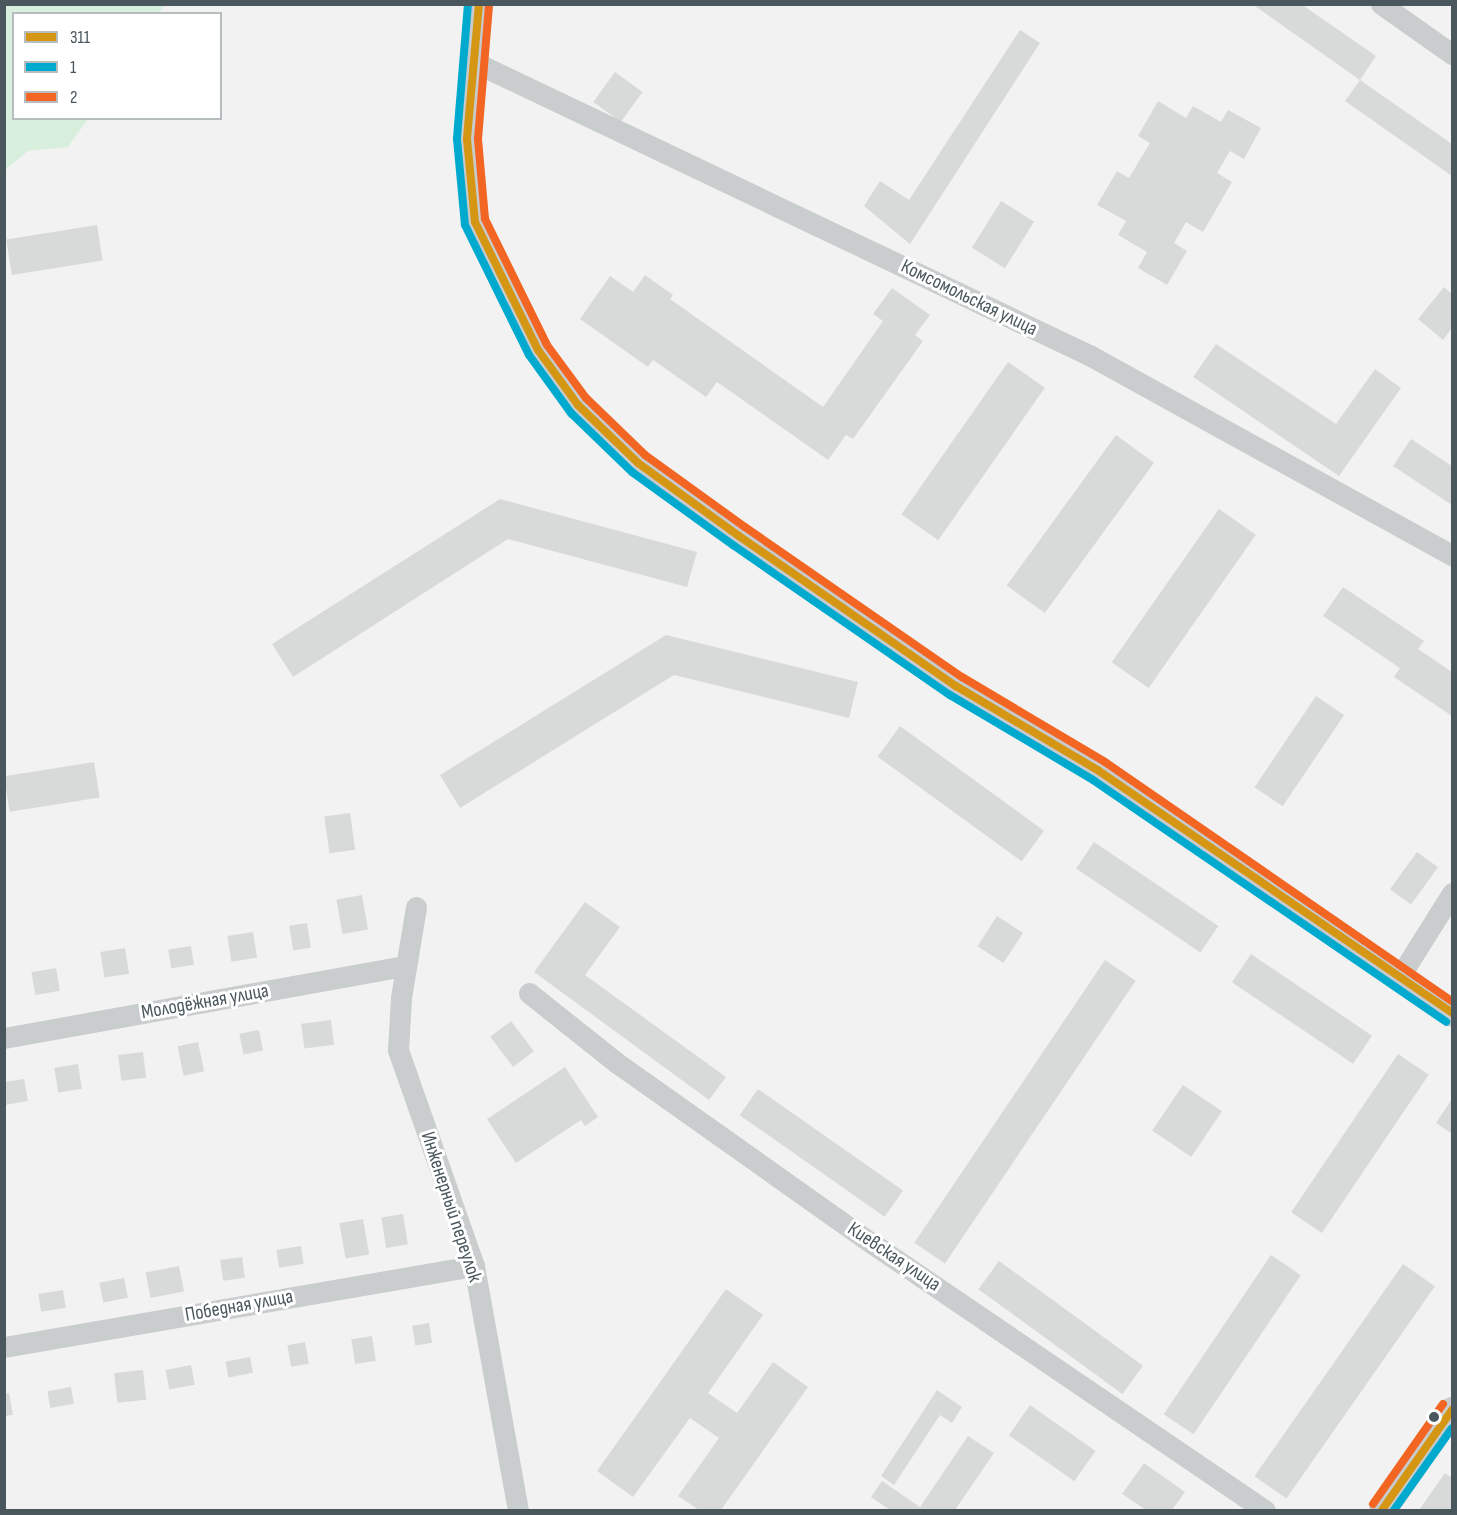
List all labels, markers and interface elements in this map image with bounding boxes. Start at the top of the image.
legend [12,12,222,120]
text: 311 [70,27,90,48]
text: 1 [70,57,76,78]
text: 2 [70,87,77,108]
street label: Комсомольская улица [897,255,1041,341]
street label: Молодёжная улица [140,979,270,1025]
street label: Инженерный переулок [415,1129,487,1285]
street label: Киевская улица [843,1217,945,1297]
street label: Победная улица [183,1285,295,1327]
unlabelled marker [1428,1411,1440,1423]

